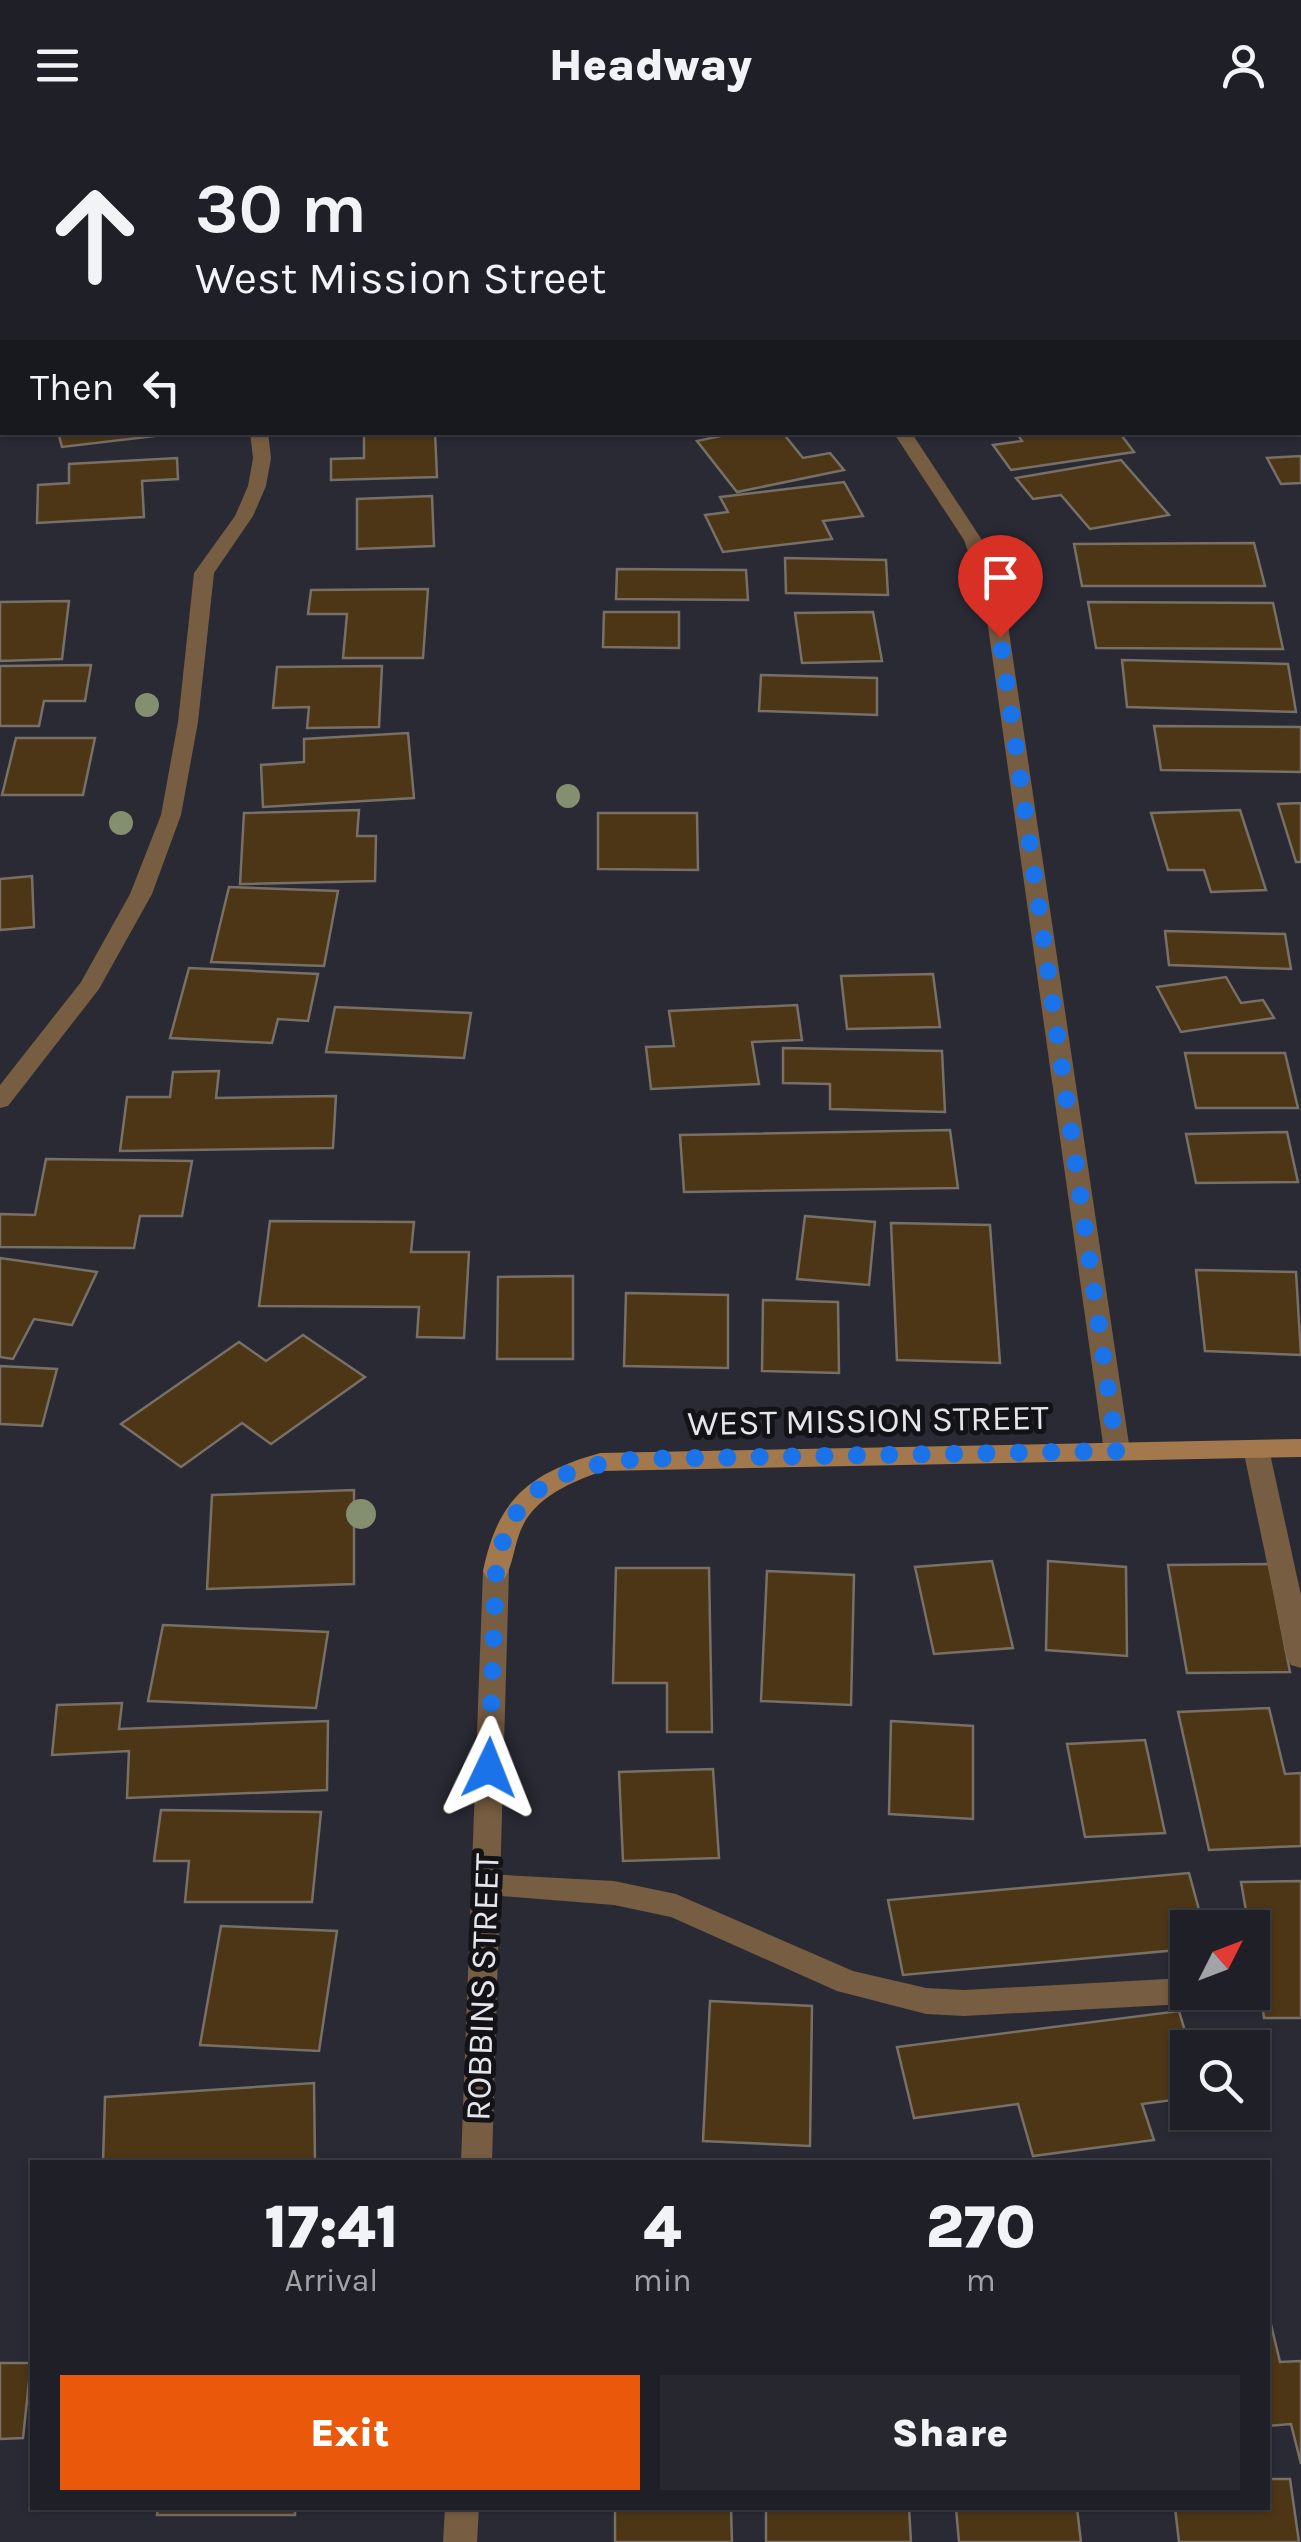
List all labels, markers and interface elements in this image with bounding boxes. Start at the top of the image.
icon: menu [30,38,85,93]
icon: person [1216,38,1271,93]
text: Headway [549,39,752,91]
text: 30 m [195,168,367,250]
icon: ahead [30,170,160,300]
text: West Mission Street [195,252,606,304]
icon: left [134,360,189,415]
text: Then [30,365,114,410]
pin [958,535,1043,638]
icon: arrive [973,550,1028,605]
street label: WEST MISSION STREET [687,1397,1049,1444]
position arrow [437,1716,541,1820]
street label: ROBBINS STREET [457,1852,508,2122]
north arrow [1170,1910,1270,2010]
map controls [1170,1910,1270,2130]
button: search [1170,2030,1270,2130]
text: 17:41 [264,2192,399,2262]
text: 4 [643,2192,681,2262]
text: 270 [926,2192,1036,2262]
text: Arrival [285,2262,378,2299]
text: min [633,2262,692,2299]
text: m [966,2262,996,2299]
button: Exit [60,2375,640,2490]
button: Share [660,2375,1240,2490]

